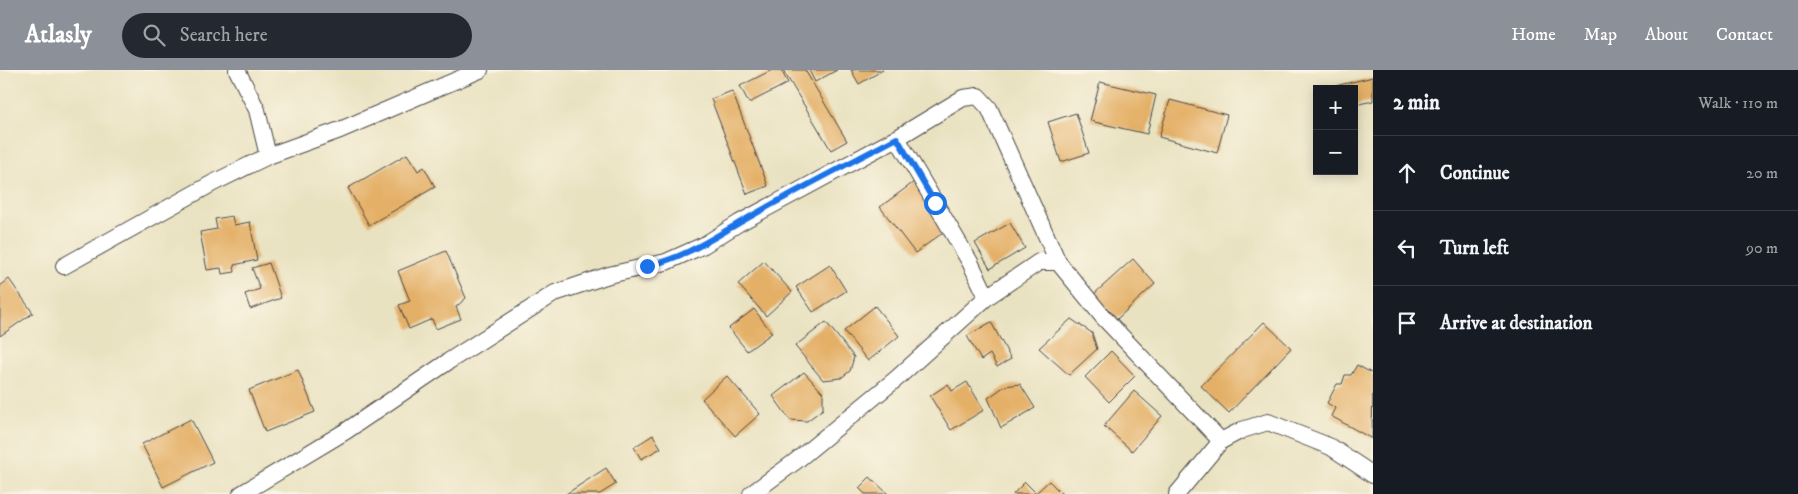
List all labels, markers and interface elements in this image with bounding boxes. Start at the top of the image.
search box [122,13,472,58]
text: Atlasly [25,20,92,50]
icon: search [140,21,168,49]
text: Search here [180,24,268,47]
text: Home [1511,24,1556,46]
text: Map [1584,24,1617,46]
text: About [1645,24,1688,46]
text: Contact [1716,24,1773,46]
map controls [1313,85,1358,175]
button: + [1313,85,1358,130]
text: 2 min [1393,90,1440,116]
text: Walk · 110 m [1698,93,1778,113]
button: − [1313,130,1358,175]
icon: ahead [1393,159,1421,187]
text: Continue [1440,162,1510,185]
text: 20 m [1746,163,1778,183]
route start [924,192,947,215]
icon: left [1393,234,1421,262]
text: Turn left [1440,237,1509,260]
text: 90 m [1746,238,1778,258]
route end [636,255,659,278]
icon: arrive [1393,309,1421,337]
text: Arrive at destination [1440,312,1592,335]

